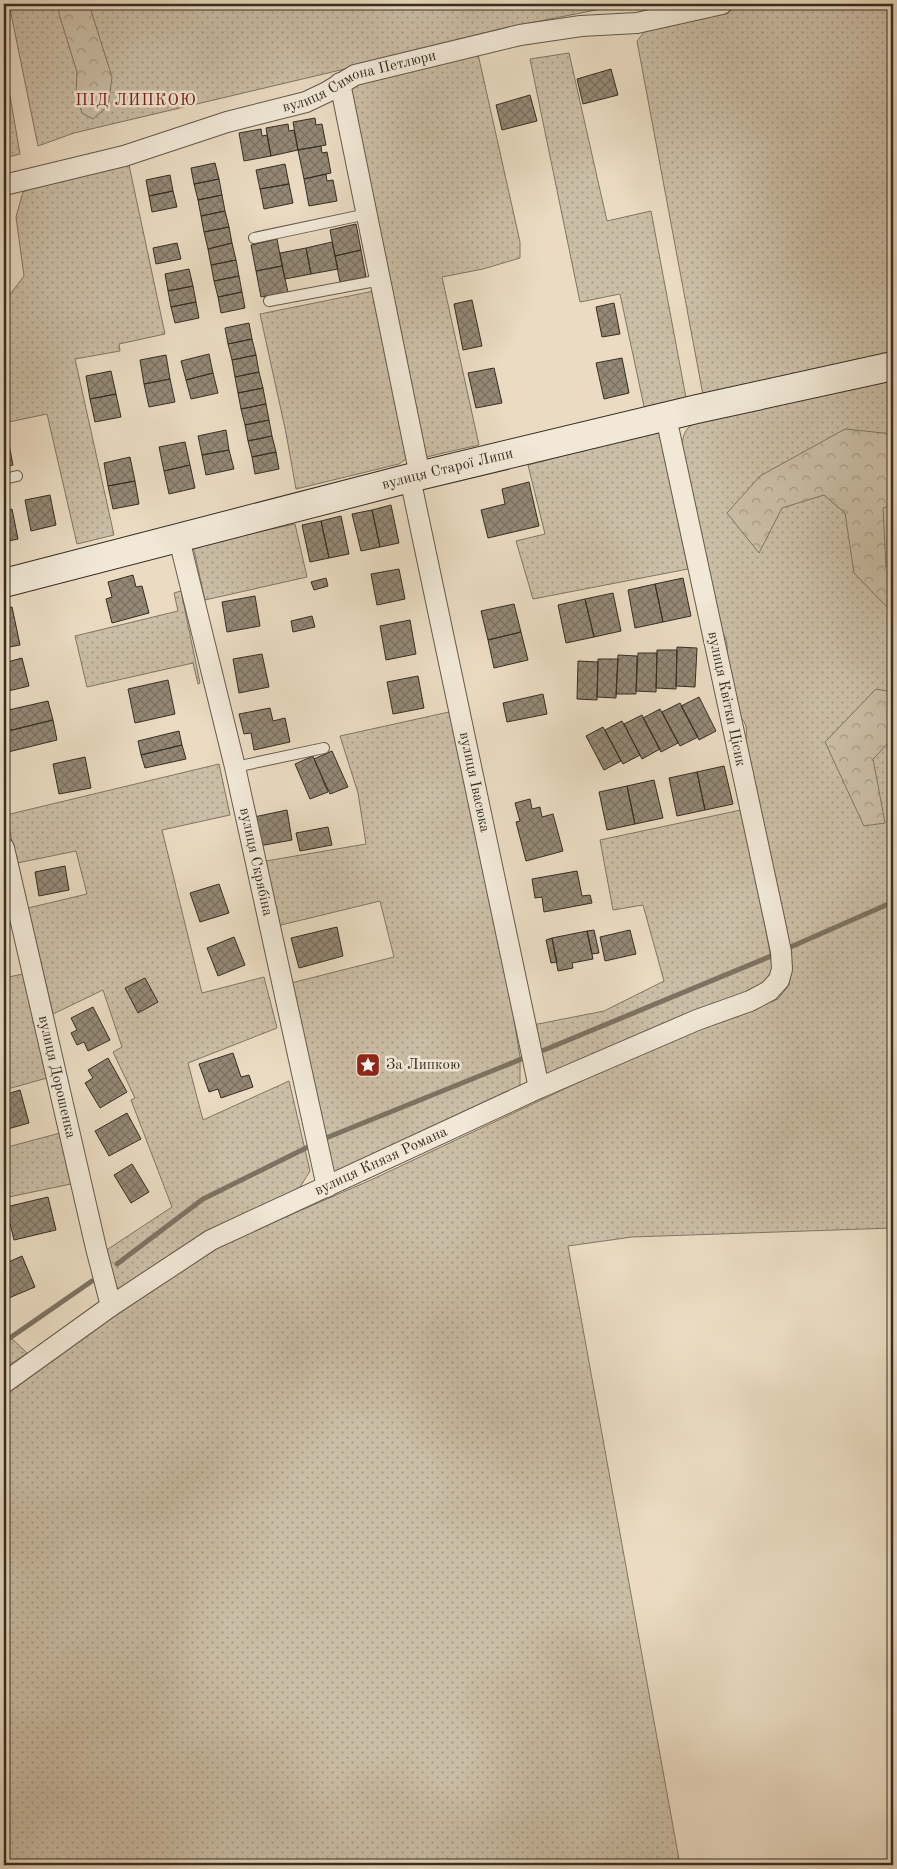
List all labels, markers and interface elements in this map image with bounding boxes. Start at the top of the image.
street label: вулиця Симона Петлюри [281,48,438,115]
district label: ПІД ЛИПКОЮ [75,93,197,109]
street label: вулиця Старої Липи [380,446,515,492]
street label: вулиця Квітки Цісик [704,630,748,768]
street label: вулиця Івасюка [456,731,492,834]
street label: вулиця Скрябіна [237,806,275,918]
street label: вулиця Дорошенка [35,1014,78,1140]
place icon: За Липкою [355,1052,381,1078]
place label: За Липкою [386,1058,460,1073]
street label: вулиця Князя Романа [312,1124,450,1198]

